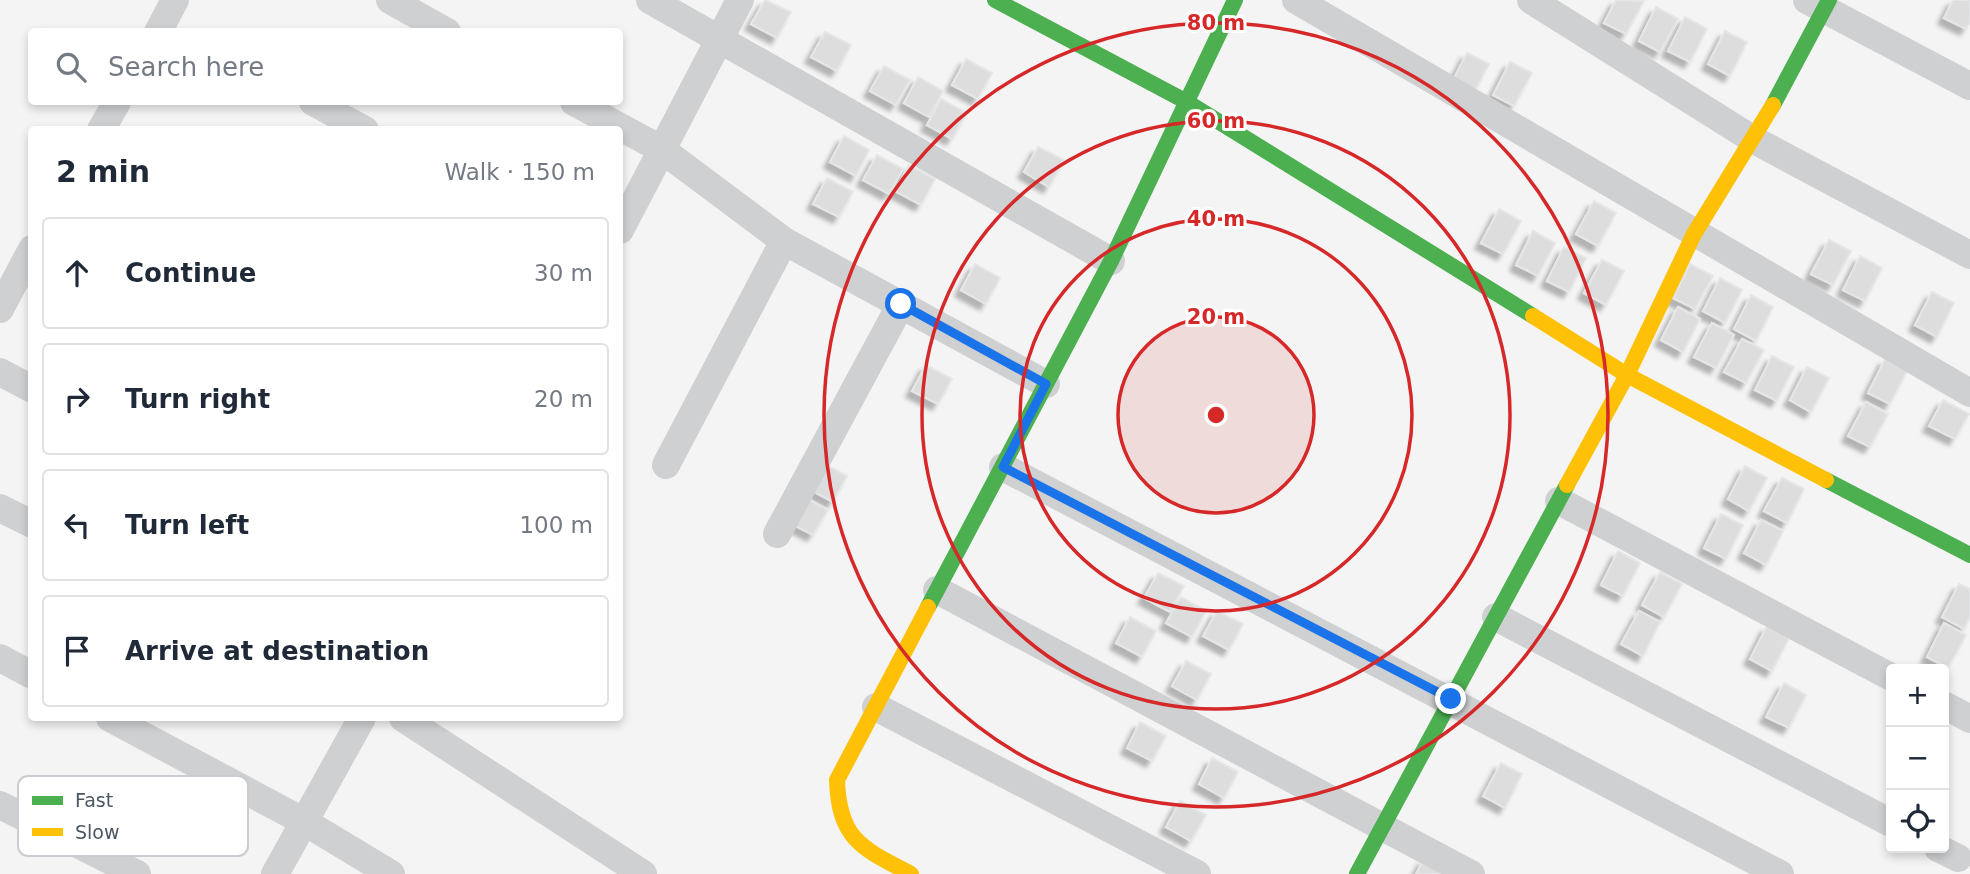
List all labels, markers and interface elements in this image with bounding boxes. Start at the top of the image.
text: 80 m [1187,11,1245,35]
search box [28,28,623,105]
icon: search [52,48,90,86]
text: Search here [108,52,264,82]
text: 60 m [1187,109,1245,133]
text: 2 min [56,154,150,189]
text: Walk · 150 m [444,159,595,185]
text: 40 m [1187,207,1245,231]
icon: ahead [58,254,96,292]
text: Continue [125,258,256,288]
text: 30 m [534,260,593,286]
route start [885,288,916,319]
text: 20 m [1187,305,1245,329]
icon: right [58,380,96,418]
text: Turn right [125,384,270,414]
text: 20 m [534,386,593,412]
centre of rings [1204,403,1228,427]
icon: left [58,506,96,544]
text: Turn left [125,510,249,540]
text: 100 m [519,512,593,538]
icon: arrive [58,632,96,670]
text: Arrive at destination [125,636,429,666]
map controls [1886,664,1949,853]
button: + [1886,664,1949,727]
route end [1435,683,1466,714]
button: − [1886,727,1949,790]
legend [18,776,248,856]
text: Fast [75,789,113,811]
button: locate [1886,790,1949,853]
text: Slow [75,821,120,843]

